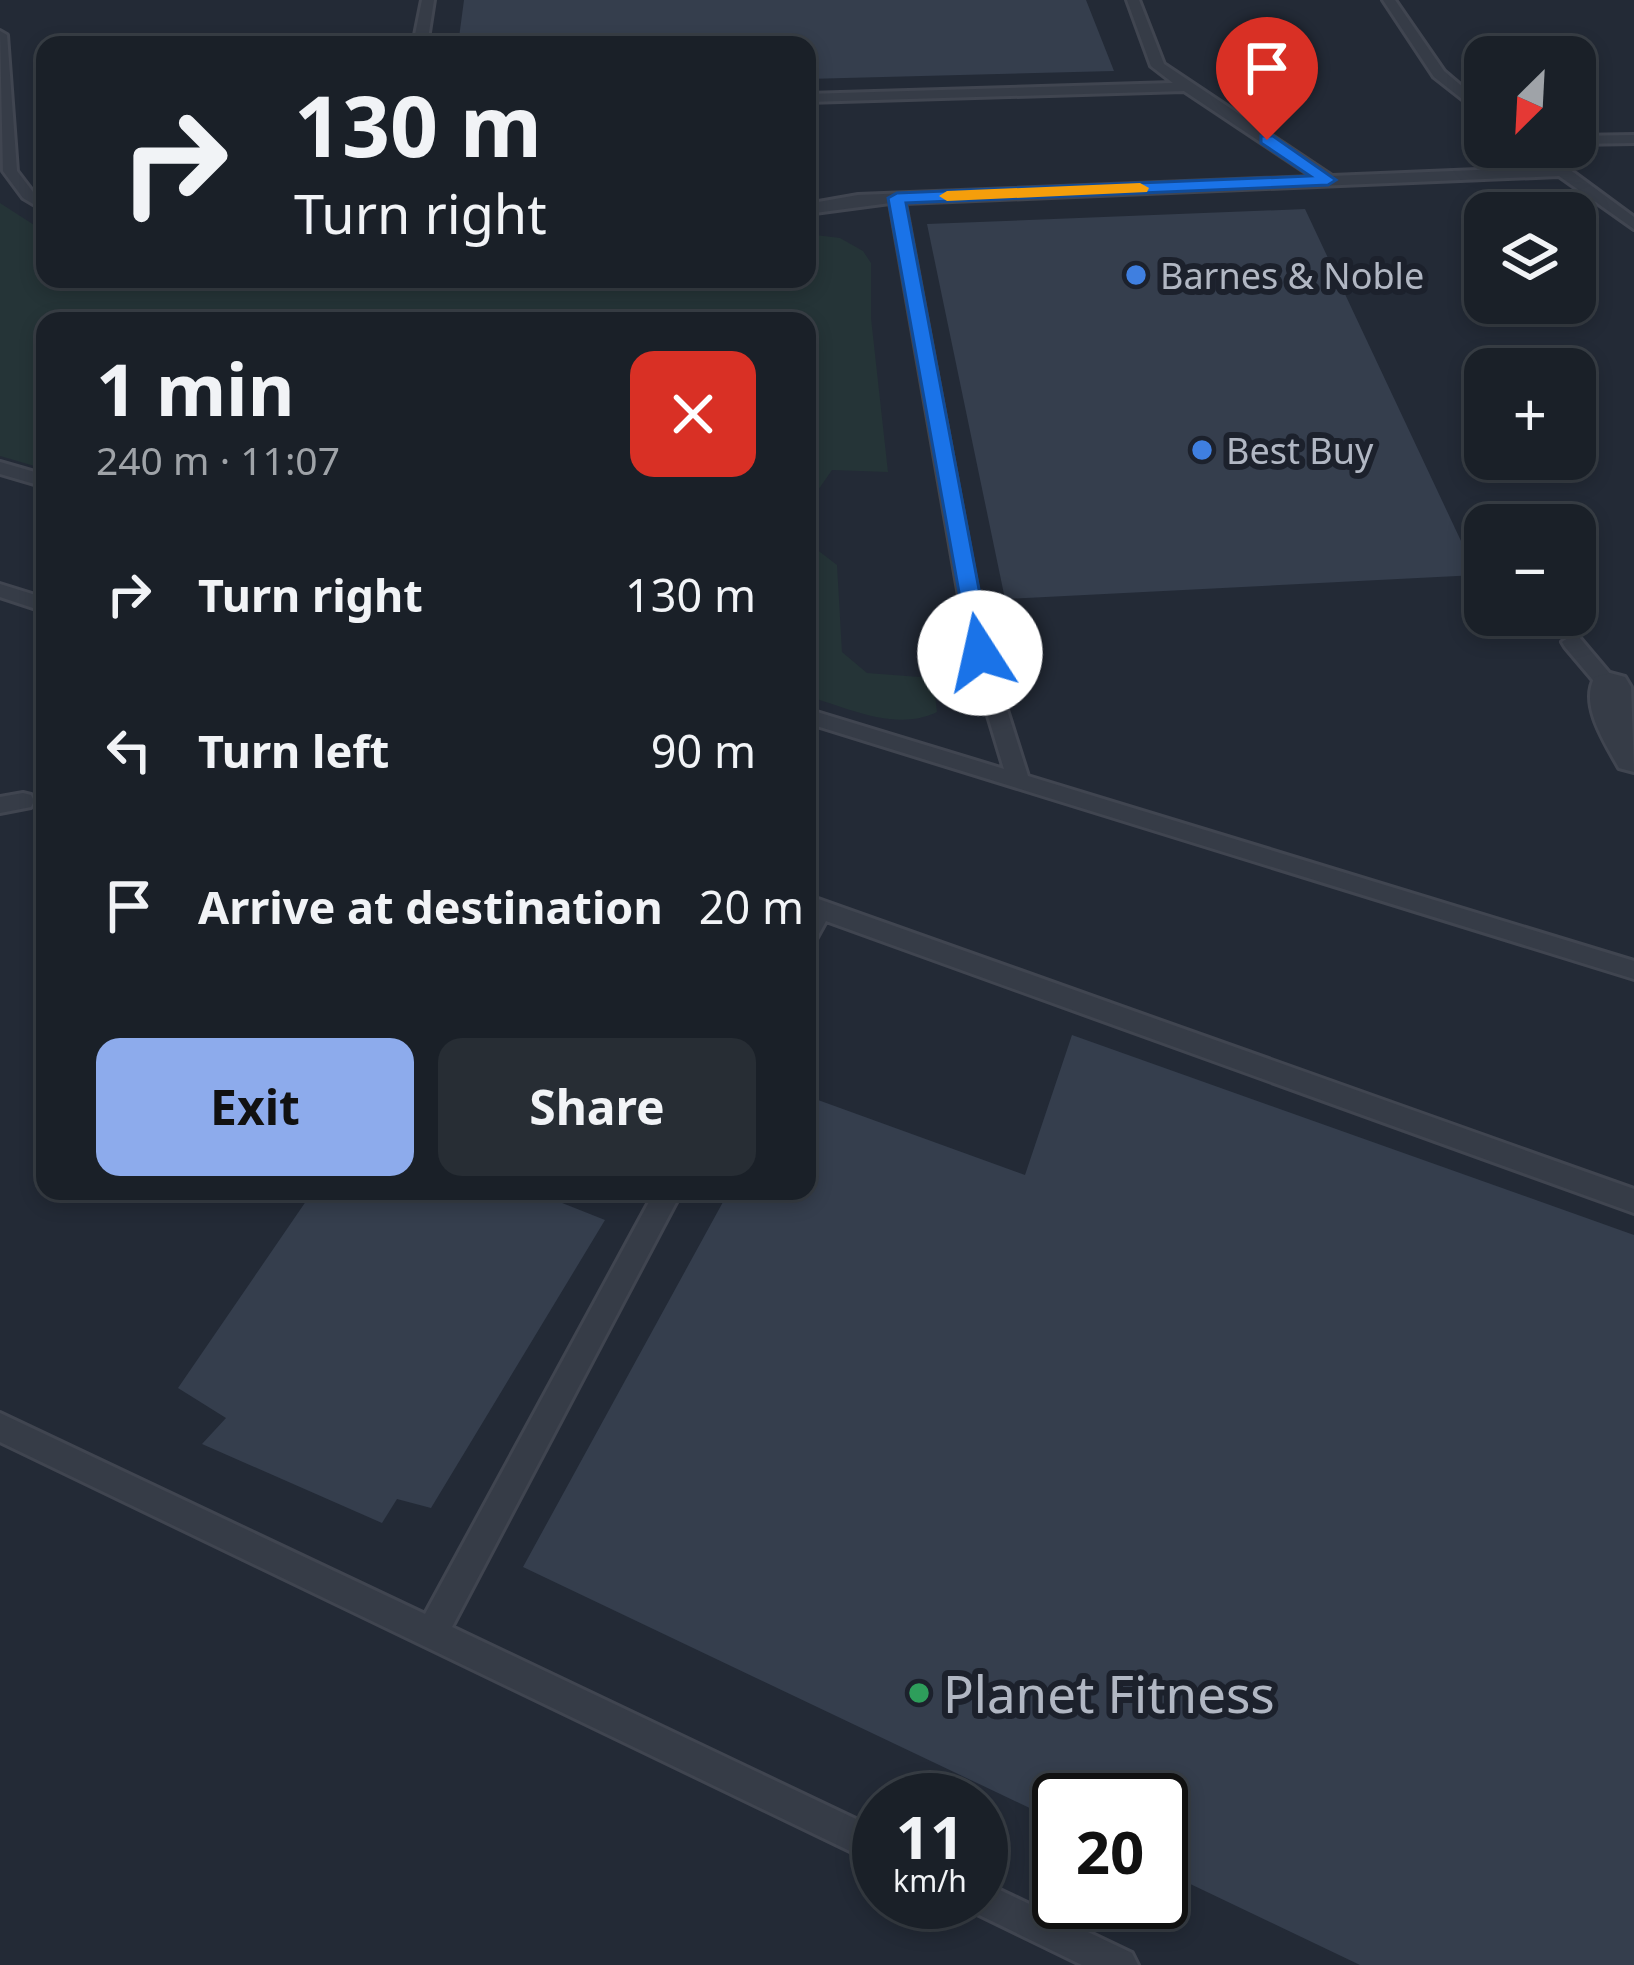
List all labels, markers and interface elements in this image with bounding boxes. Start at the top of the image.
pin [1216,17,1318,140]
icon: arrive [1234,35,1300,101]
north arrow [1464,36,1596,168]
map controls [1464,36,1596,636]
text: 130 m [294,67,542,182]
icon: right [96,84,252,240]
text: Turn right [294,176,547,250]
button: layers [1464,192,1596,324]
place label: Barnes & Noble [1160,251,1424,300]
marker: Barnes & Noble [1123,262,1149,288]
text: 1 min [96,339,294,437]
button: + [1464,348,1596,480]
button: close [630,351,756,477]
place label: Best Buy [1226,426,1374,475]
text: 240 m · 11:07 [96,433,340,486]
marker: Best Buy [1189,437,1215,463]
button: − [1464,504,1596,636]
icon: right [96,561,162,627]
text: Turn right [198,564,423,625]
text: 130 m [625,564,756,625]
position arrow [917,590,1043,716]
icon: left [96,717,162,783]
text: Turn left [198,720,389,781]
text: 90 m [651,720,756,781]
icon: arrive [96,873,162,939]
text: Arrive at destination [198,876,663,937]
text: 20 m [699,876,804,937]
button: Exit [96,1038,414,1176]
button: Share [438,1038,756,1176]
place label: Planet Fitness [943,1658,1275,1728]
marker: Planet Fitness [906,1680,932,1706]
speed limit sign: 20 [1032,1773,1188,1929]
text: 11 [896,1795,964,1877]
text: km/h [893,1860,967,1901]

